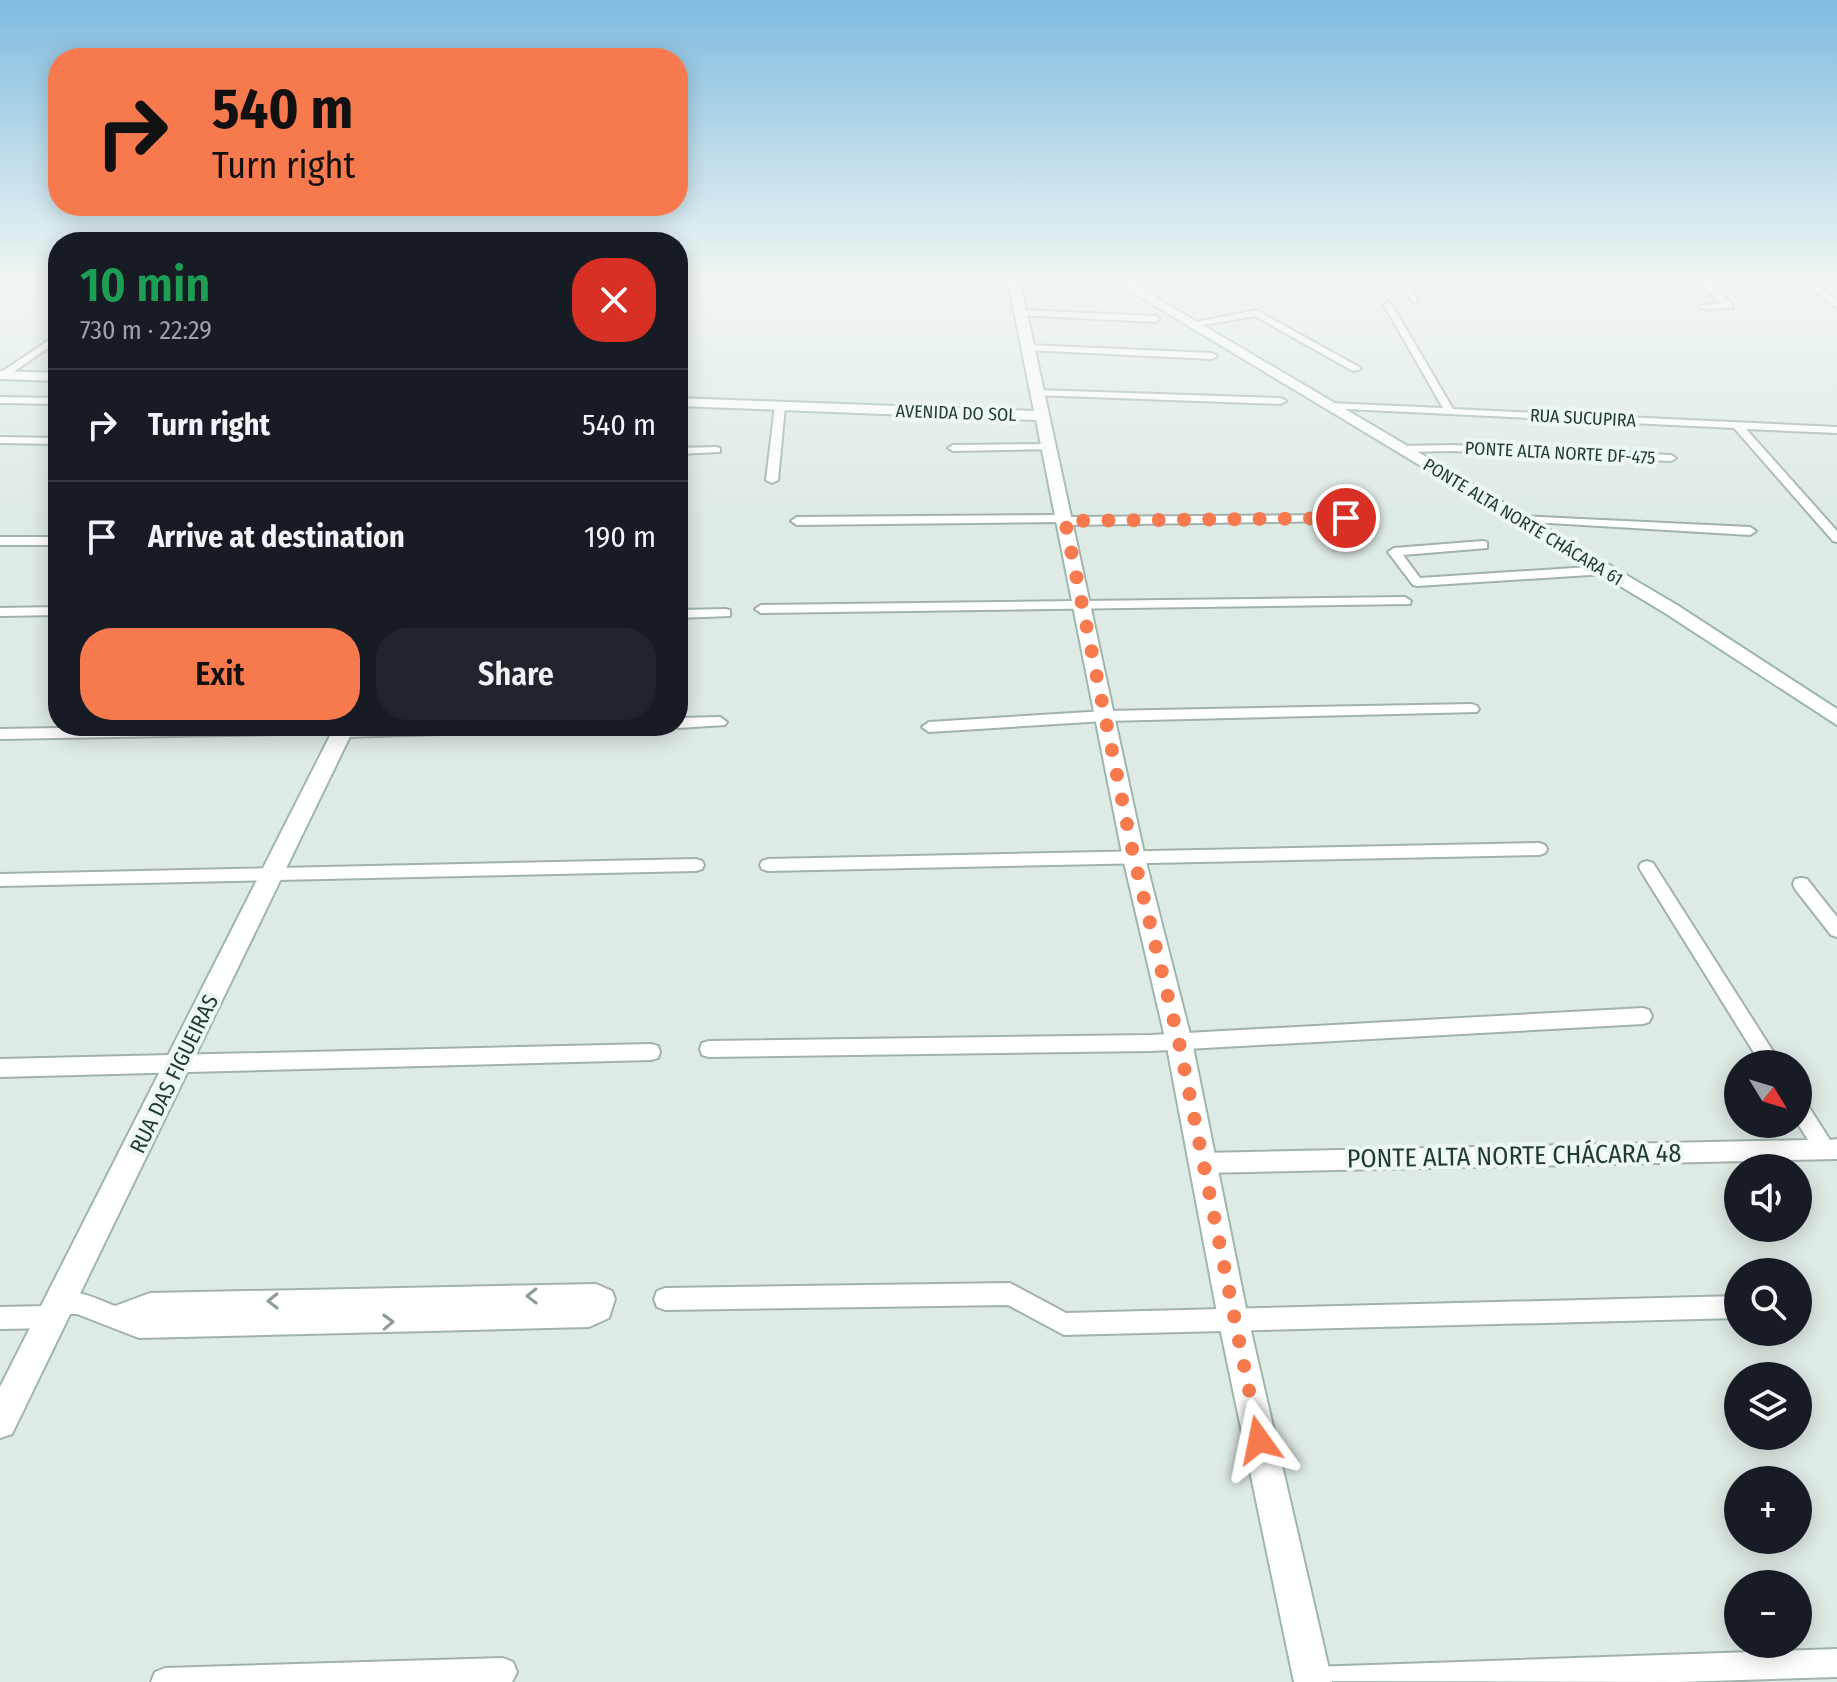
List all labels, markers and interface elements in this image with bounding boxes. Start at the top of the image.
text: 540 m [212,76,353,143]
icon: right [80,80,184,184]
text: Turn right [212,144,355,188]
text: 10 min [80,256,210,314]
button: close [572,258,656,342]
text: 730 m · 22:29 [80,315,212,346]
street label: AVENIDA DO SOL [895,400,1017,426]
icon: right [80,403,124,447]
street label: RUA SUCUPIRA [1529,404,1637,432]
text: Turn right [148,407,270,443]
text: 540 m [582,407,656,443]
street label: PONTE ALTA NORTE DF-475 [1464,437,1656,469]
street label: PONTE ALTA NORTE CHÁCARA 61 [1419,453,1627,590]
pin [1312,484,1380,552]
icon: arrive [1324,496,1368,540]
icon: arrive [80,515,124,559]
text: Arrive at destination [148,519,405,555]
text: 190 m [584,519,656,555]
button: Exit [80,628,360,720]
button: Share [376,628,656,720]
street label: RUA DAS FIGUEIRAS [124,990,224,1158]
north arrow [1724,1050,1812,1138]
map controls [1724,1050,1812,1658]
street label: PONTE ALTA NORTE CHÁCARA 48 [1346,1138,1682,1174]
button: sound [1724,1154,1812,1242]
button: search [1724,1258,1812,1346]
one-way arrow [525,1288,538,1305]
one-way arrow [266,1293,279,1310]
one-way arrow [382,1313,395,1331]
button: layers [1724,1362,1812,1450]
position arrow [1217,1398,1301,1482]
button: + [1724,1466,1812,1554]
button: − [1724,1570,1812,1658]

